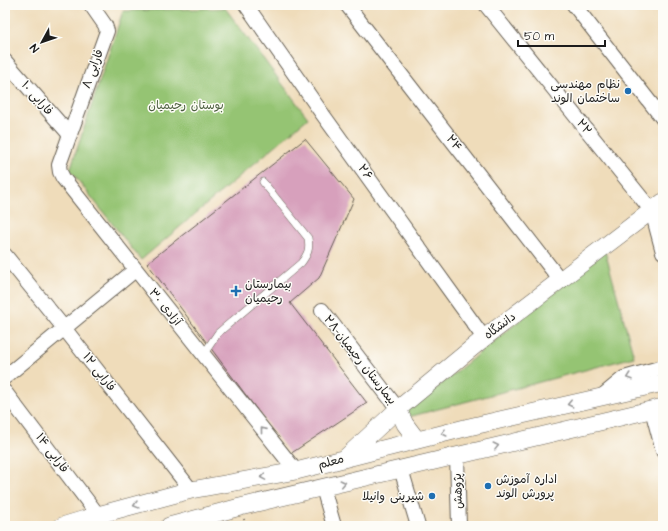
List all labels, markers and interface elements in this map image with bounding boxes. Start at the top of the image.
north arrow [22,22,62,62]
scale bar [518,22,605,48]
text: 50 m [524,28,555,45]
text: N [27,41,43,56]
street label: فارابی ۸ [78,47,108,91]
place label: نظام مهندسی ساختمان الوند [550,76,620,107]
street label: فارابی ۱۰ [17,77,57,119]
marker: نظام مهندسی ساختمان الوند [623,86,633,96]
park label: بوستان رحیمیان [148,97,224,114]
street label: ۲۲ [572,115,596,139]
street label: ۲۴ [442,131,466,155]
street label: ۲۶ [354,161,376,183]
place label: بیمارستان رحیمیان [245,276,292,307]
street label: آزادی ۳۰ [145,285,186,330]
marker: بیمارستان رحیمیان [230,285,242,297]
street label: دانشگاه [481,308,519,344]
street label: ۲۸-بیمارستان رحیمیان [320,312,400,408]
street label: فارابی ۱۲ [78,349,120,395]
one-way arrow [626,372,633,381]
one-way arrow [567,400,574,408]
one-way arrow [261,428,268,435]
one-way arrow [440,428,447,437]
street label: فارابی ۱۴ [31,430,73,476]
one-way arrow [493,442,500,450]
street label: معلم [316,450,346,474]
place label: اداره آموزش پرورش الوند [496,471,557,502]
one-way arrow [260,473,266,481]
street label: پژوهش [449,473,467,509]
one-way arrow [339,479,346,488]
marker: اداره آموزش پرورش الوند [483,481,493,491]
place label: شیرینی وانیلا [362,488,424,505]
marker: شیرینی وانیلا [427,491,437,501]
one-way arrow [133,500,140,509]

